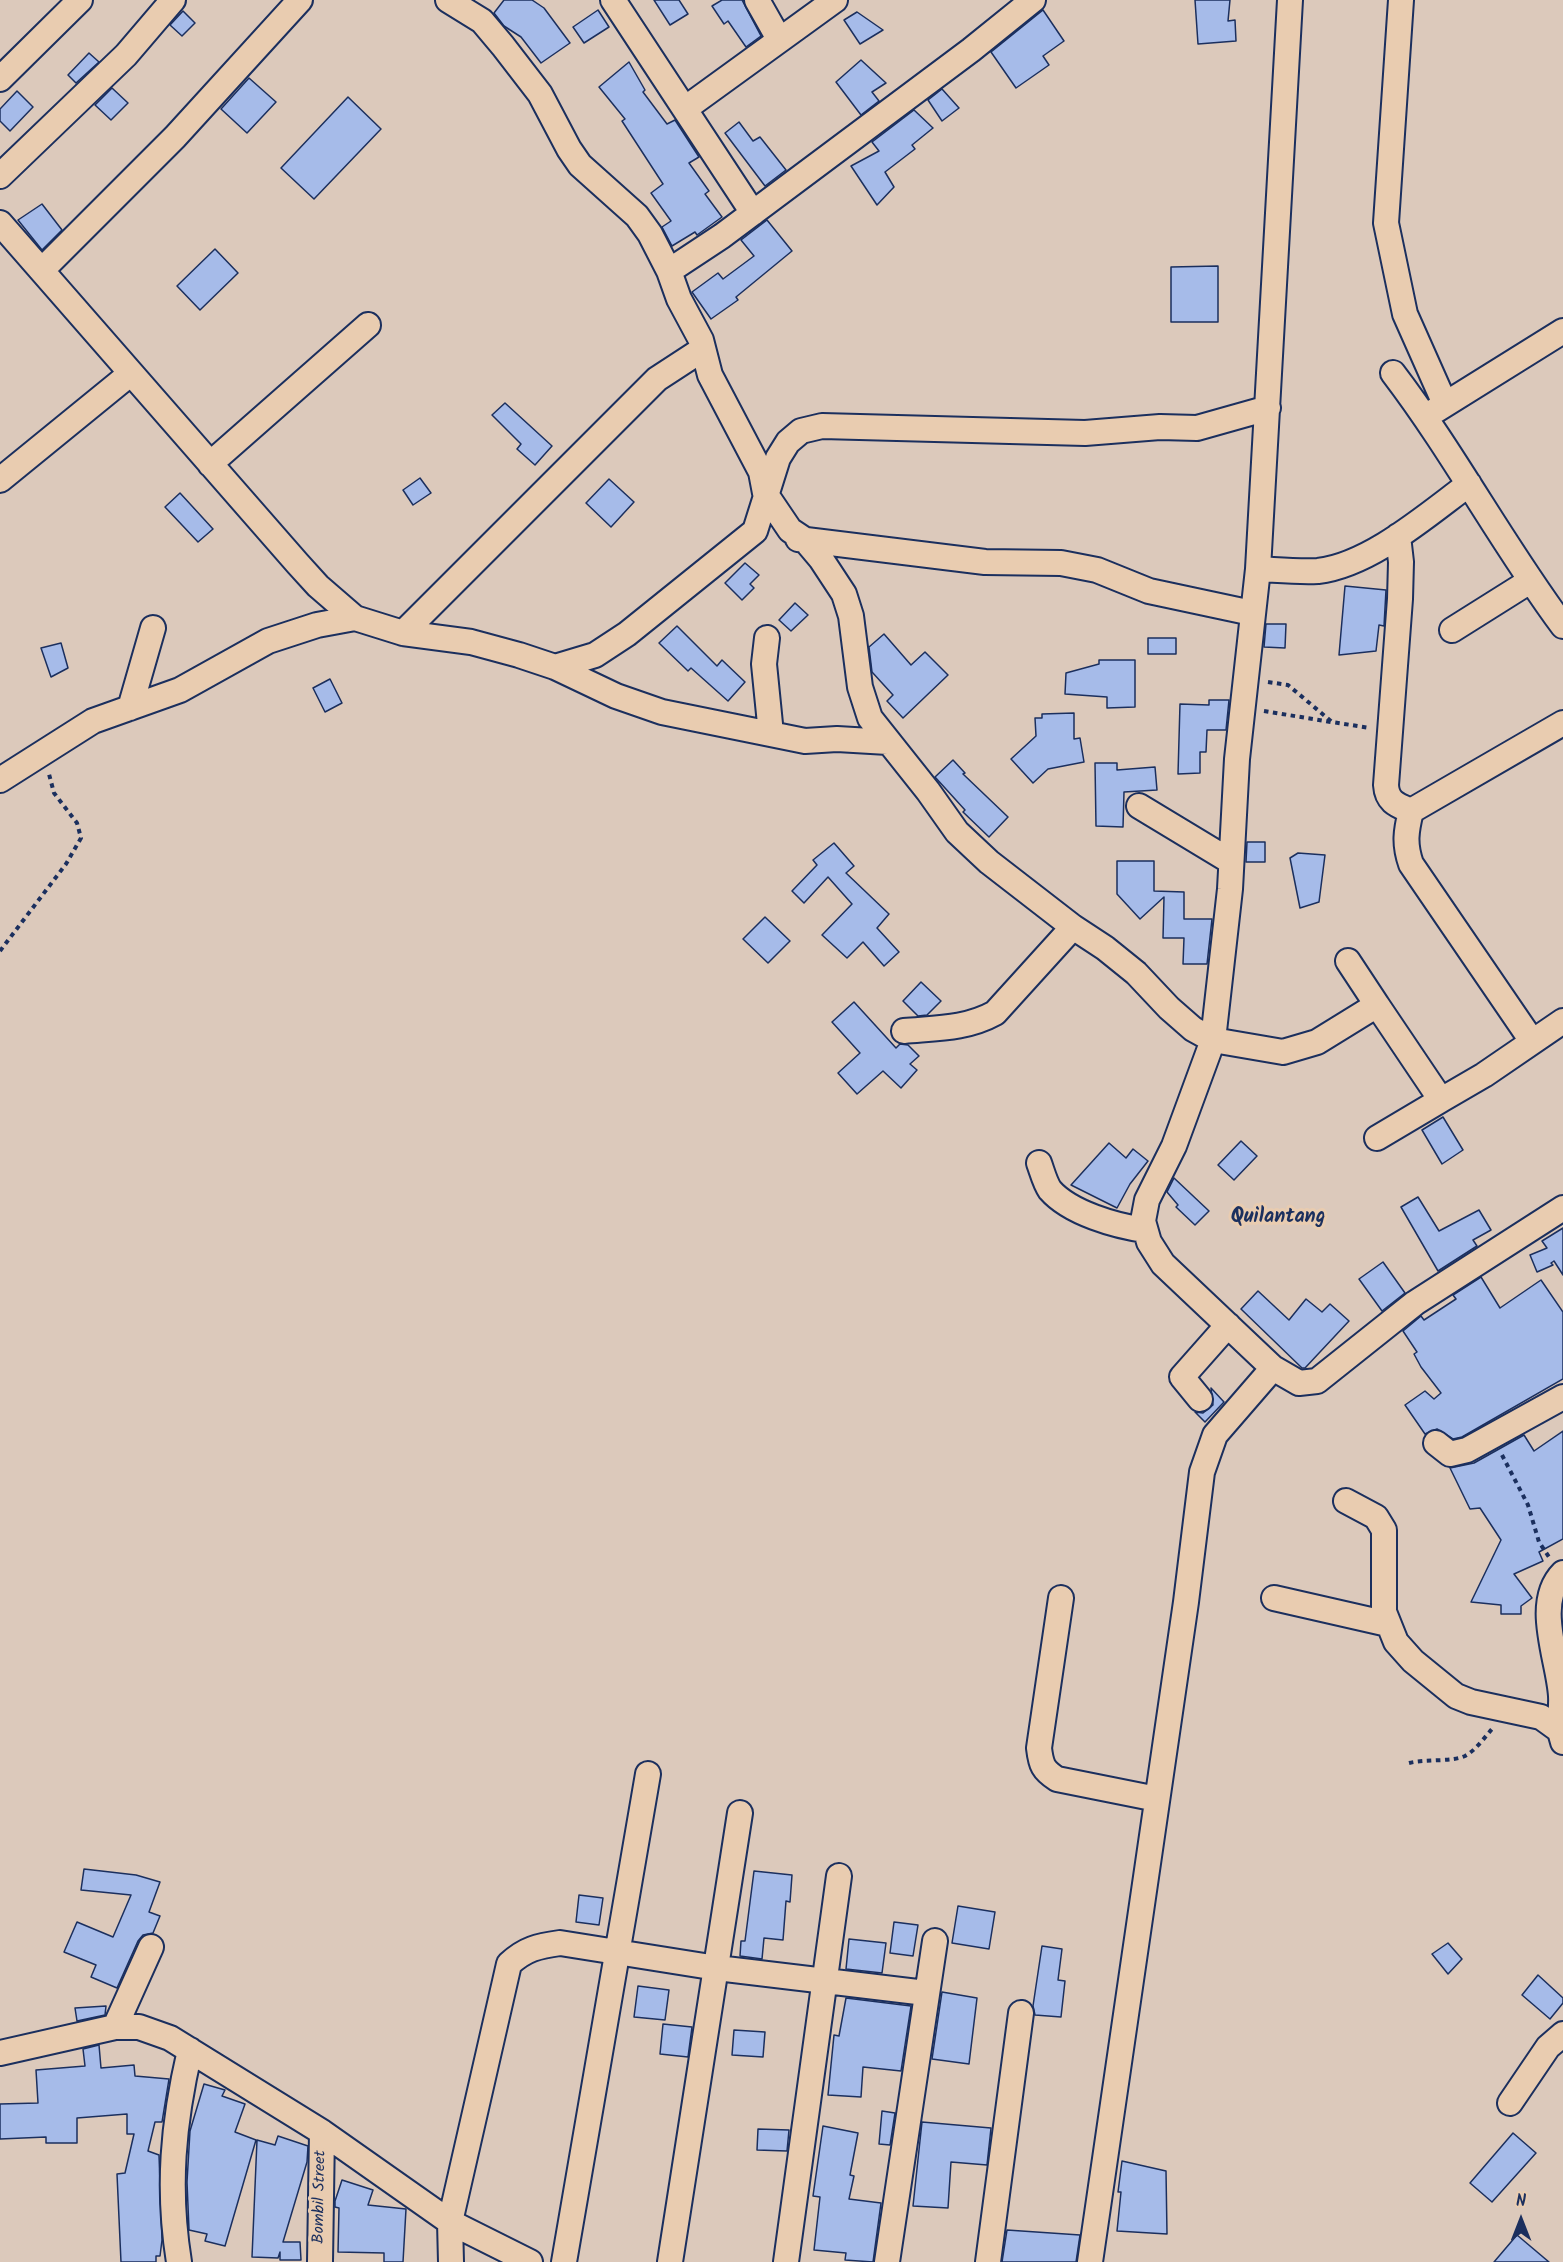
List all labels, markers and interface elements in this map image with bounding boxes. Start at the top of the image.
district label: Quilantang [1231,1207,1325,1231]
street label: Bombil Street [311,2150,331,2244]
text: N [1516,2189,1526,2214]
north arrow [1491,2190,1551,2250]

